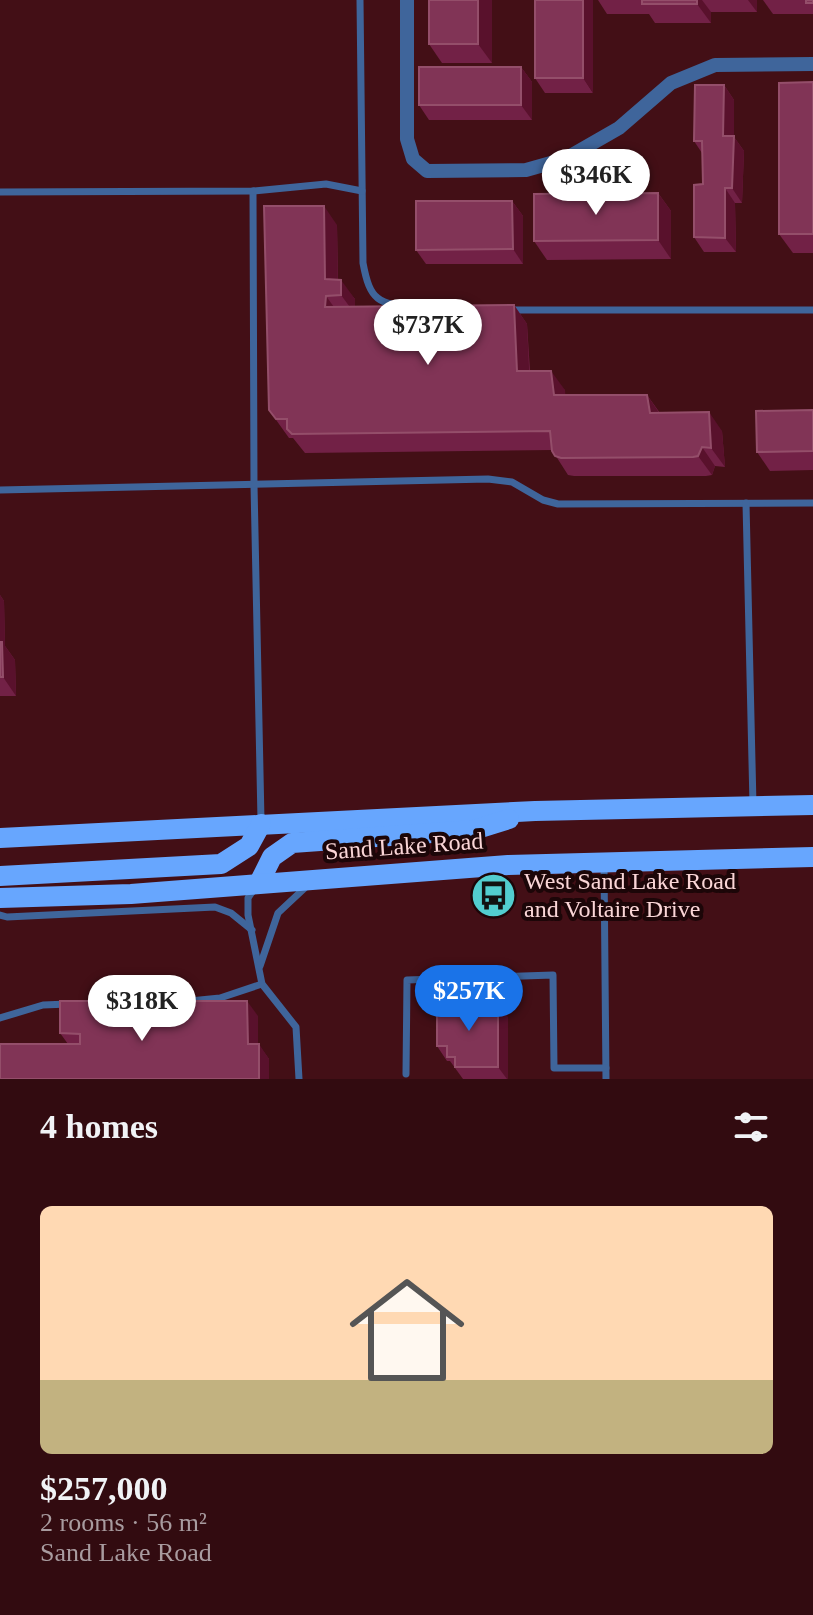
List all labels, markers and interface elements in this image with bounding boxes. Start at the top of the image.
pin: $346K [540,149,652,217]
text: $346K [560,160,632,189]
pin: $737K [372,299,484,367]
text: $737K [392,310,464,339]
street label: Sand Lake Road [324,827,484,865]
place label: West Sand Lake Road and Voltaire Drive [524,868,736,922]
bus stop icon: West Sand Lake Road and Voltaire Drive [469,871,517,919]
pin: $257K [413,965,525,1033]
pin: $318K [86,975,198,1043]
text: $257K [433,976,505,1005]
text: $318K [106,986,178,1015]
icon: filters [729,1105,773,1149]
text: 4 homes [40,1108,158,1145]
icon: home [335,1258,479,1402]
text: $257,000 [40,1470,168,1507]
text: 2 rooms · 56 m² [40,1508,207,1537]
text: Sand Lake Road [40,1538,212,1567]

